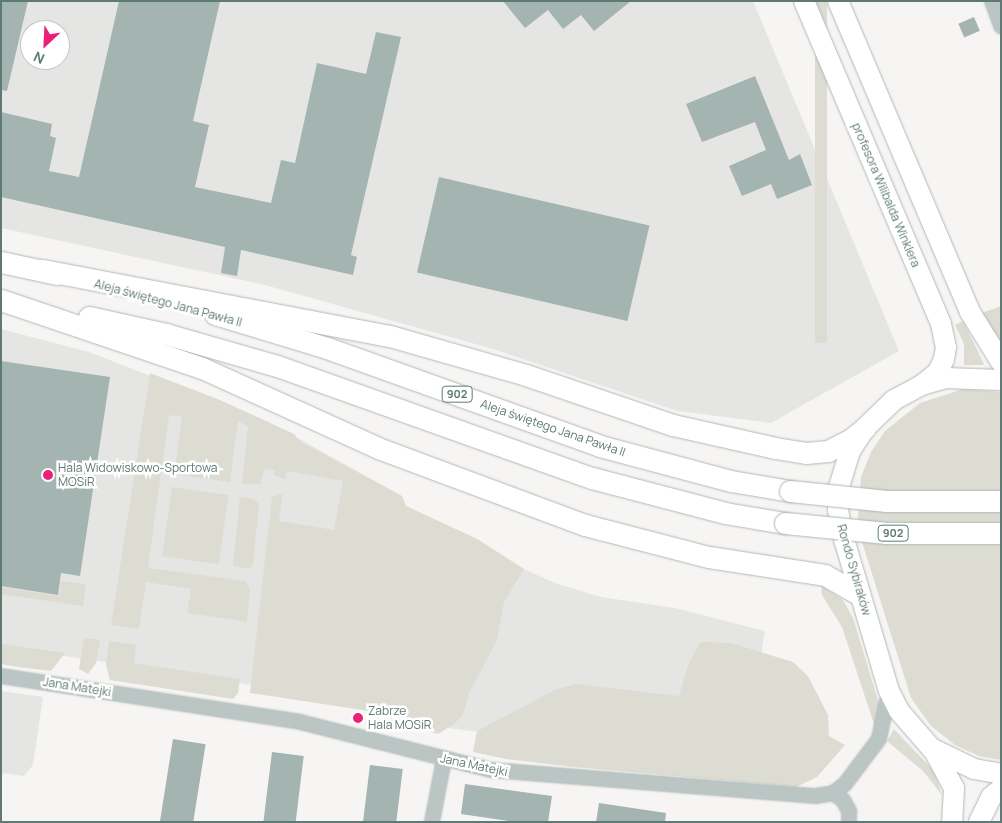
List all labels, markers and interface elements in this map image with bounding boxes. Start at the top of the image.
north arrow [20,20,70,70]
text: N [30,47,47,69]
street label: profesora Wilibalda Winklera [849,121,923,269]
street label: Aleja świętego Jana Pawła II [92,276,244,330]
road number: 902 [441,386,473,402]
street label: Aleja świętego Jana Pawła II [479,396,627,460]
place label: Hala Widowiskowo-Sportowa MOSiR [58,461,217,489]
marker: Hala Widowiskowo-Sportowa MOSiR [42,469,54,481]
street label: Rondo Sybiraków [834,523,874,617]
road number: 902 [877,524,909,542]
street label: Jana Matejki [42,675,112,699]
place label: Zabrze Hala MOSiR [368,704,431,732]
marker: Zabrze Hala MOSiR [352,712,364,724]
street label: Jana Matejki [439,751,509,779]

